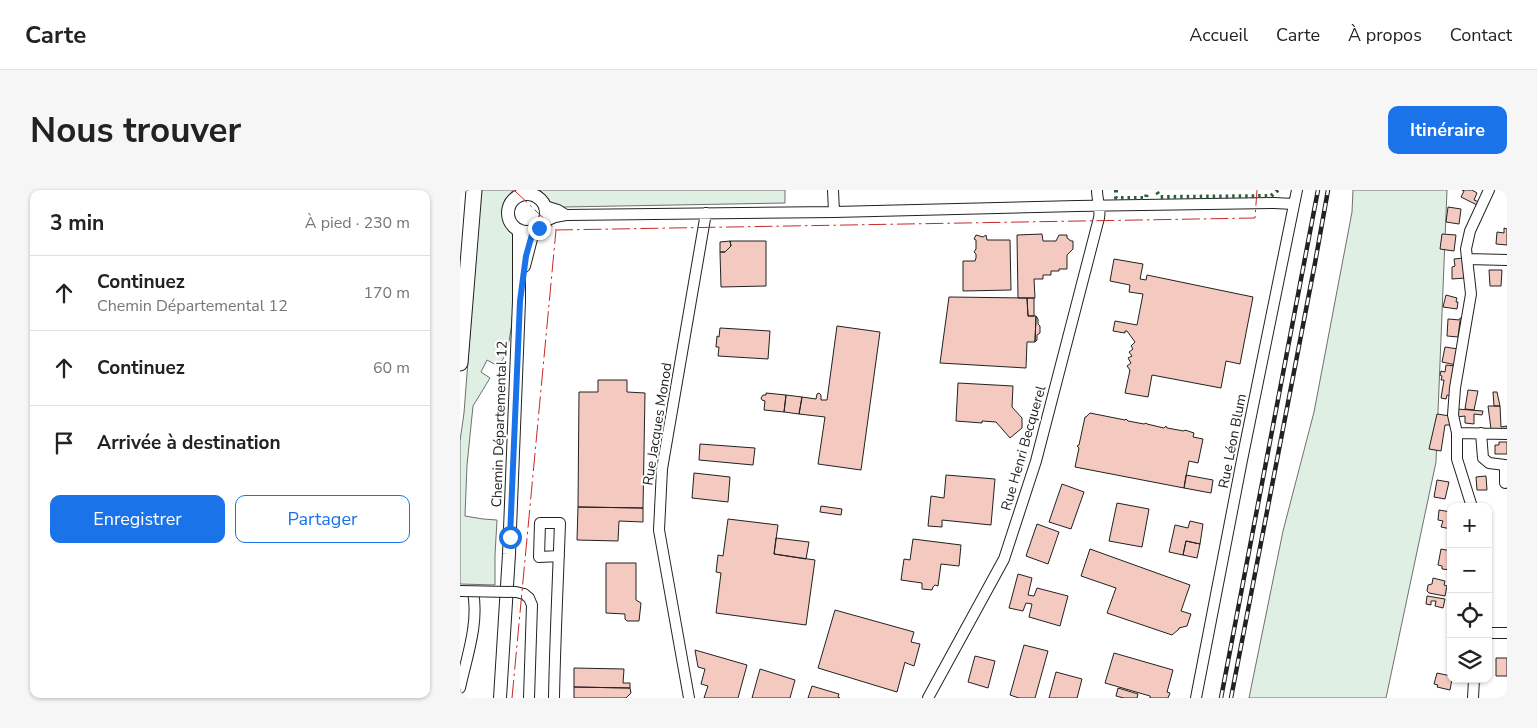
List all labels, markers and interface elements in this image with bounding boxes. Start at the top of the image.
text: Carte [25,19,86,51]
text: Accueil [1189,23,1248,47]
text: Carte [1276,23,1320,47]
text: À propos [1348,23,1422,47]
text: Contact [1450,23,1512,47]
button: Itinéraire [1388,106,1507,154]
text: Nous trouver [30,107,241,154]
text: 3 min [50,209,104,237]
text: À pied · 230 m [305,212,410,234]
route end [528,217,551,240]
text: Continuez [97,269,185,295]
icon: ahead [50,279,78,307]
text: 170 m [363,282,410,304]
text: Chemin Départemental 12 [97,295,288,317]
street label: Chemin Départemental 12 [487,340,512,508]
icon: ahead [50,354,78,382]
text: Continuez [97,355,185,381]
text: 60 m [373,357,410,379]
street label: Rue Jacques Monod [638,361,677,487]
street label: Rue Henri Becquerel [997,383,1051,513]
street label: Rue Léon Blum [1214,392,1251,490]
icon: arrive [50,429,78,457]
text: Arrivée à destination [97,430,281,456]
button: Enregistrer [50,495,225,543]
button: Partager [235,495,410,543]
map controls [1447,503,1492,683]
button: + [1447,503,1492,548]
route start [499,526,522,549]
button: − [1447,548,1492,593]
button: locate [1447,593,1492,638]
button: layers [1447,638,1492,683]

